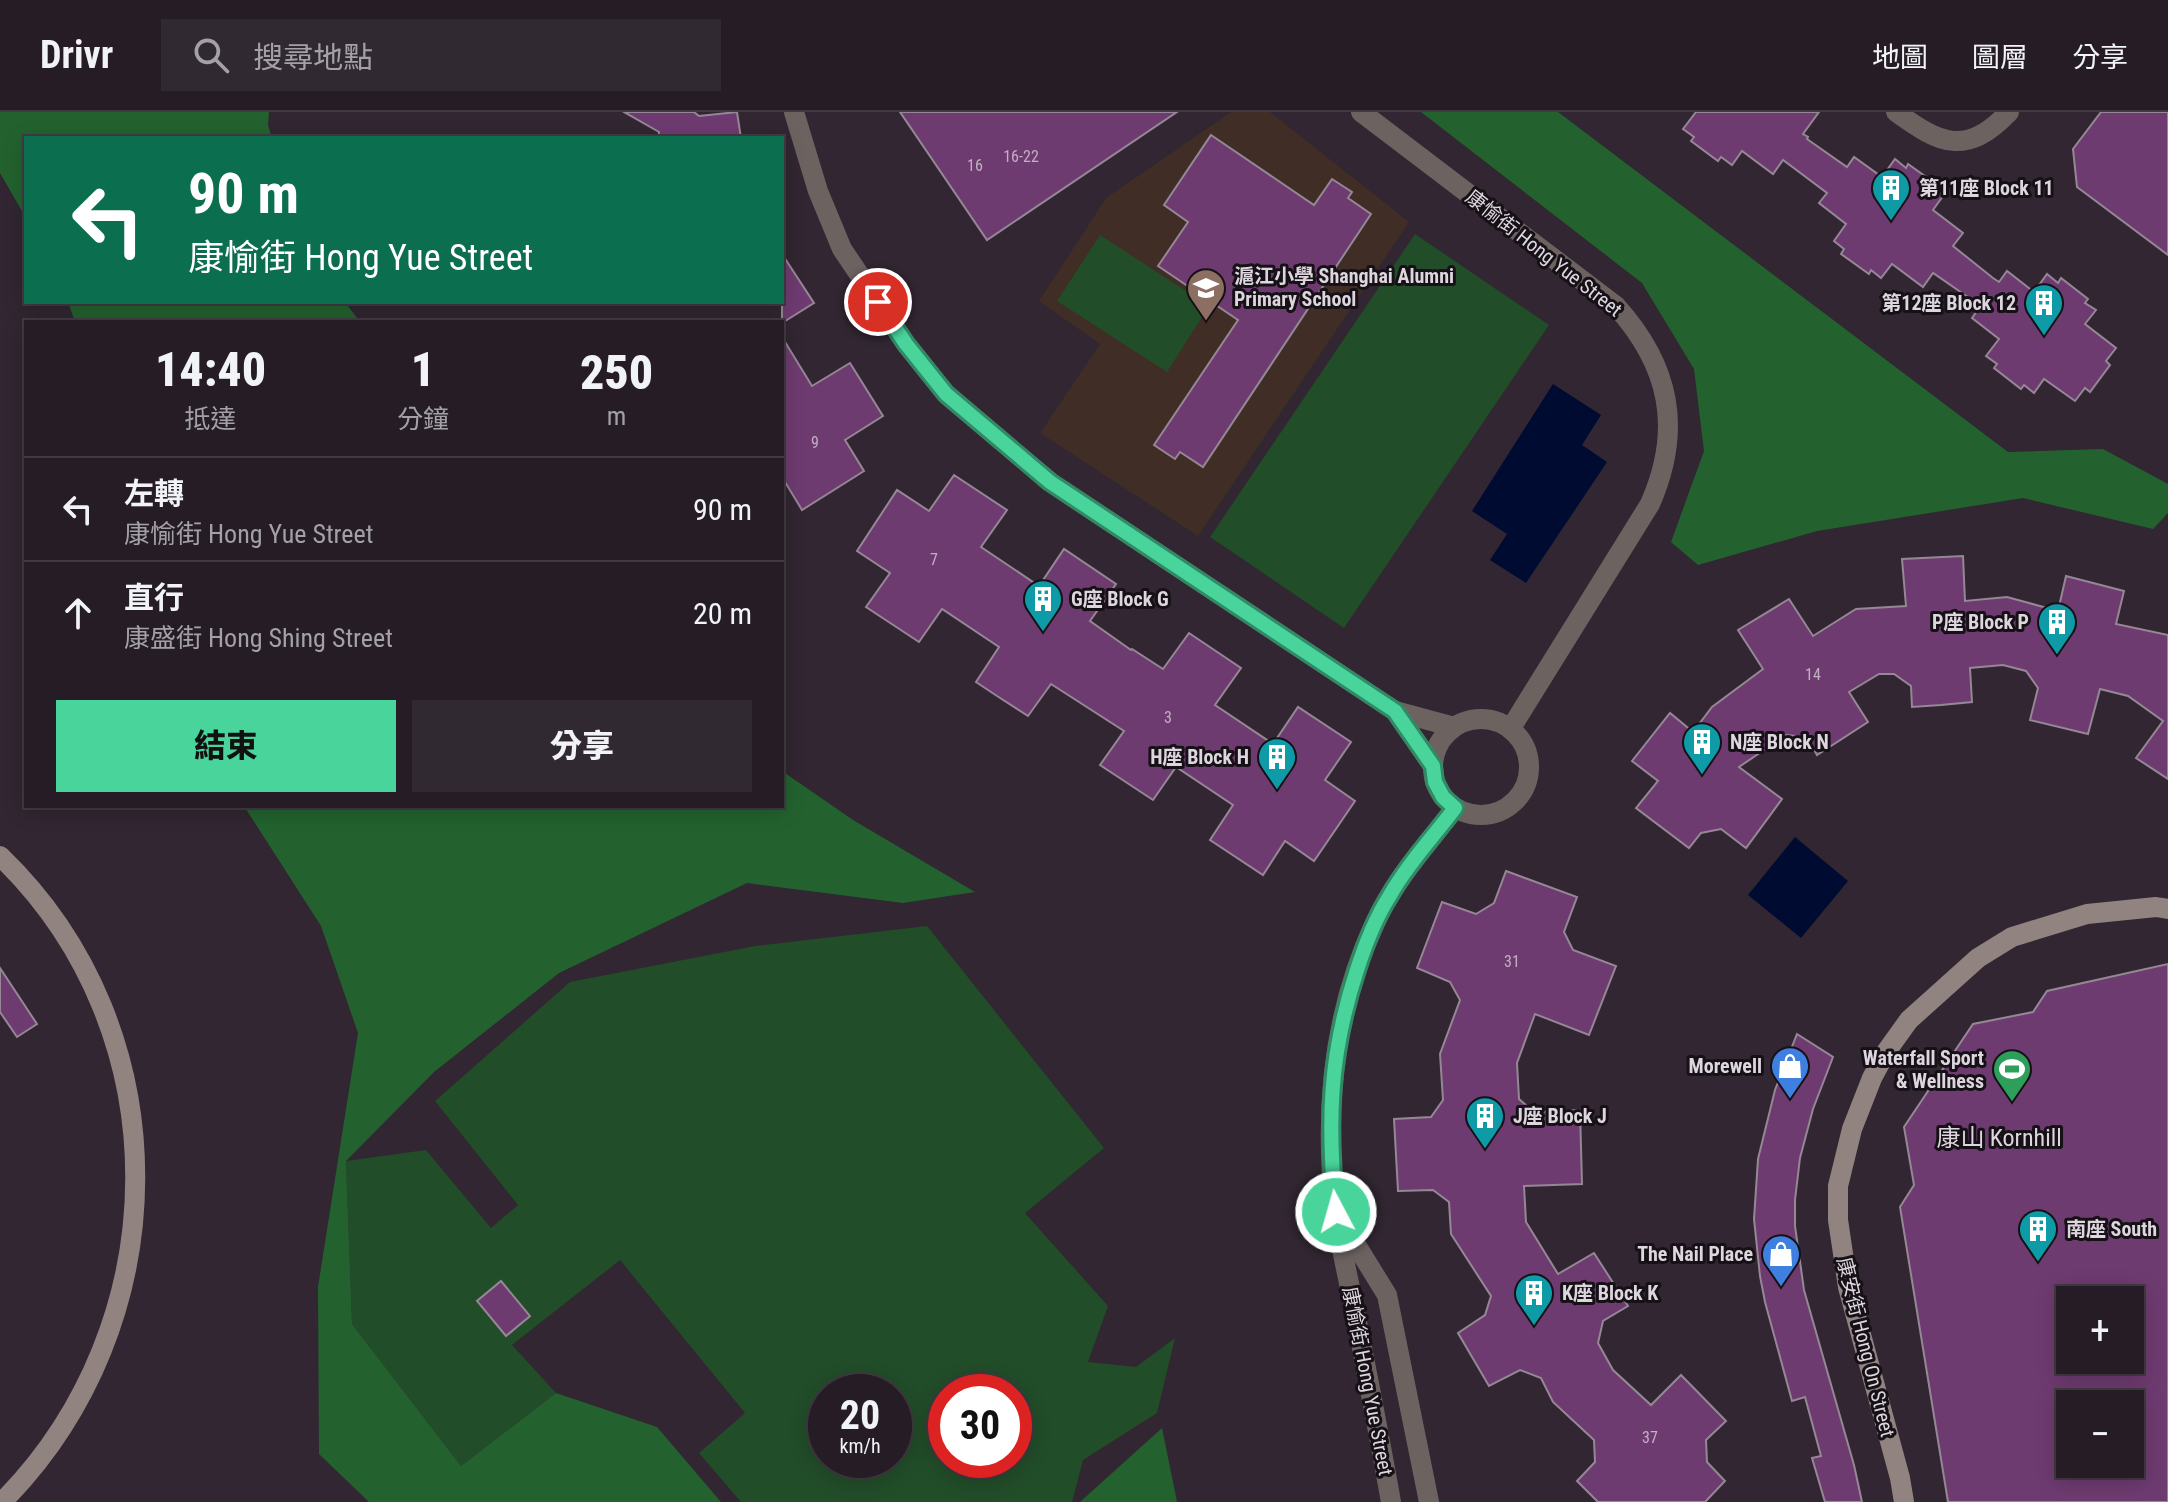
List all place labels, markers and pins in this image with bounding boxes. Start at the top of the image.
building icon: 第11座 Block 11 [1870,167,1912,222]
place label: 第11座 Block 11 [1919,176,2054,200]
place label: 滬江小學 Shanghai Alumni Primary School [1234,264,1454,311]
school or university icon: 滬江小學 Shanghai Alumni Primary School [1185,267,1227,322]
pin [844,268,912,336]
building icon: 第12座 Block 12 [2023,282,2065,337]
place label: 第12座 Block 12 [1881,291,2016,315]
building icon: G座 Block G [1022,578,1064,633]
place label: G座 Block G [1071,587,1169,611]
building icon: P座 Block P [2036,601,2078,656]
place label: P座 Block P [1932,610,2029,634]
building icon: N座 Block N [1681,721,1723,776]
place label: N座 Block N [1730,730,1829,754]
building icon: H座 Block H [1256,736,1298,791]
place label: H座 Block H [1150,745,1249,769]
shop icon: Morewell [1769,1045,1811,1100]
place label: Waterfall Sport & Wellness [1863,1046,1984,1093]
sports icon: Waterfall Sport & Wellness [1991,1048,2033,1103]
place label: Morewell [1689,1054,1762,1078]
building icon: J座 Block J [1464,1095,1506,1150]
place label: J座 Block J [1513,1104,1607,1128]
building icon: 南座 South [2017,1208,2059,1263]
place label: 南座 South [2066,1217,2157,1241]
shop icon: The Nail Place [1760,1233,1802,1288]
place label: The Nail Place [1637,1242,1753,1266]
building icon: K座 Block K [1513,1272,1555,1327]
place label: K座 Block K [1562,1281,1659,1305]

